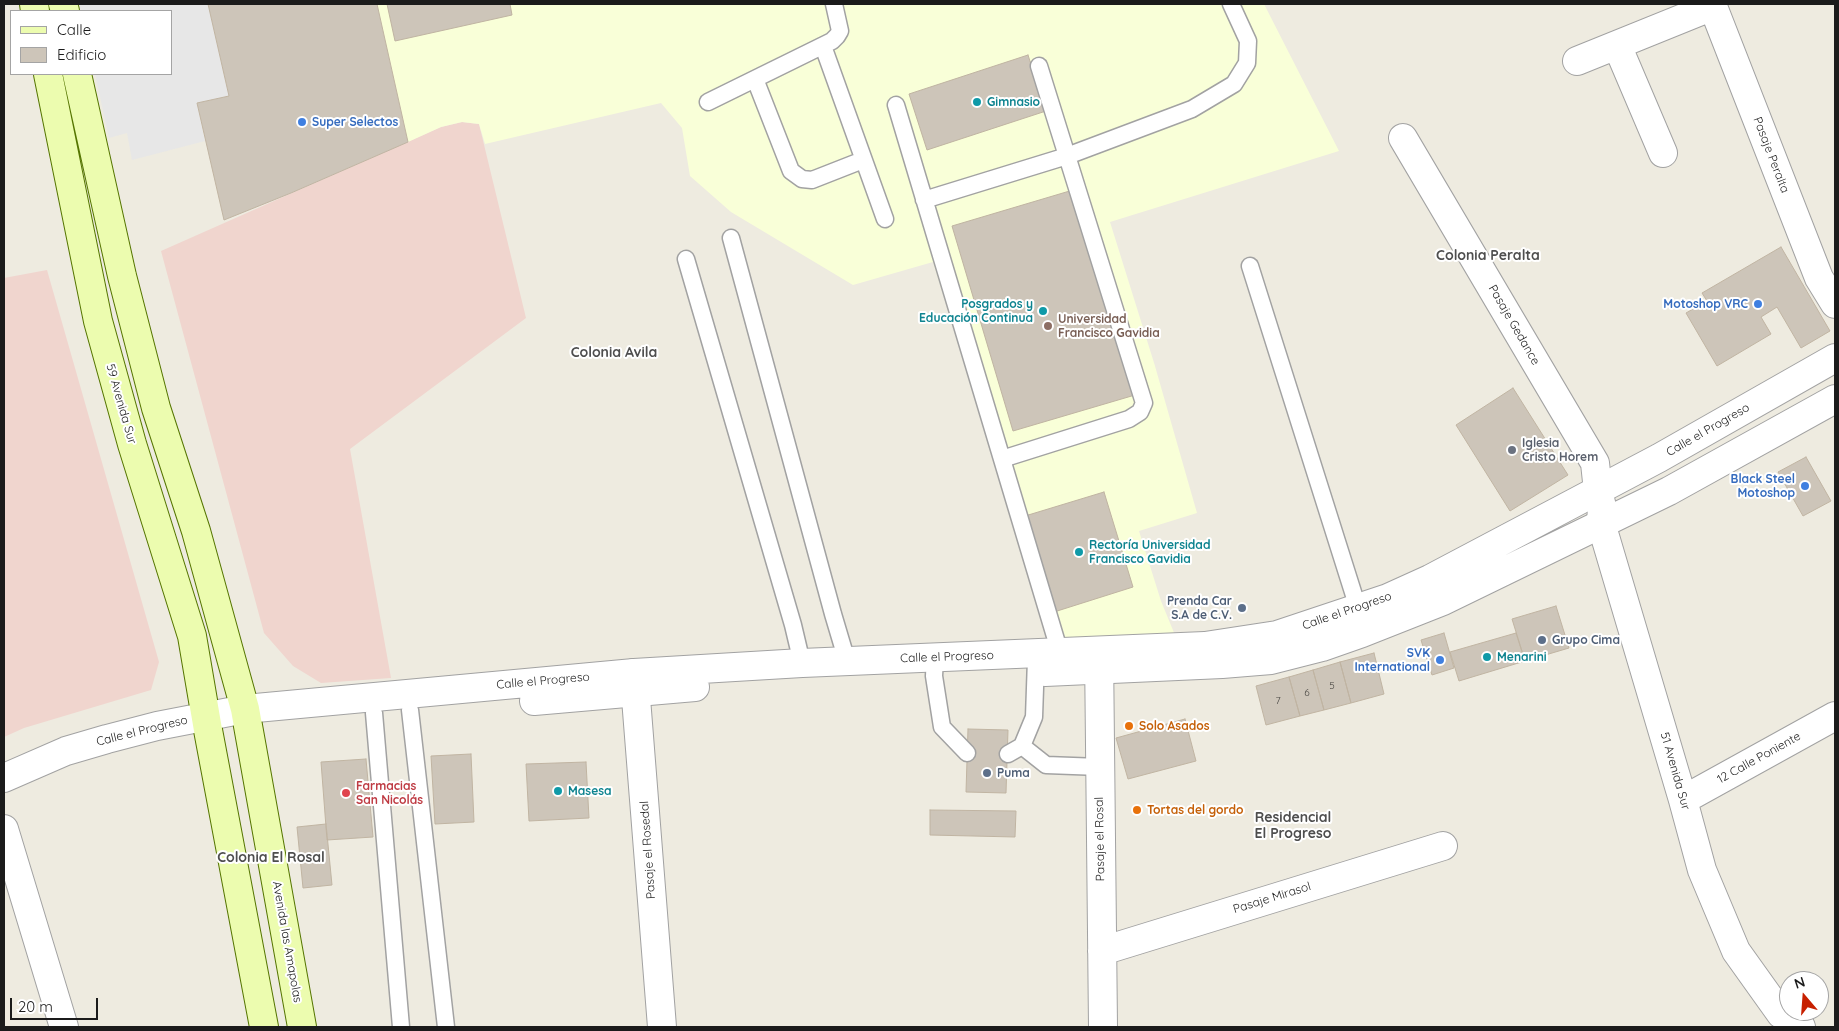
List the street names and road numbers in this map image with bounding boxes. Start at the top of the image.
street label: Pasaje Peralta [1750,115,1792,195]
street label: Pasaje Gedance [1485,282,1543,368]
street label: 59 Avenida Sur [103,362,139,446]
street label: Calle el Progreso [1664,400,1752,460]
street label: Calle el Progreso [1300,589,1394,633]
street label: Calle el Progreso [900,648,994,666]
street label: Calle el Progreso [496,670,590,692]
street label: Calle el Progreso [95,713,189,749]
street label: 12 Calle Poniente [1715,729,1803,787]
street label: 51 Avenida Sur [1657,730,1693,812]
street label: Pasaje el Rosal [1092,797,1108,881]
street label: Pasaje el Rosedal [637,800,659,900]
street label: Pasaje Mirasol [1231,879,1313,917]
street label: Avenida las Amapolas [269,880,305,1004]

